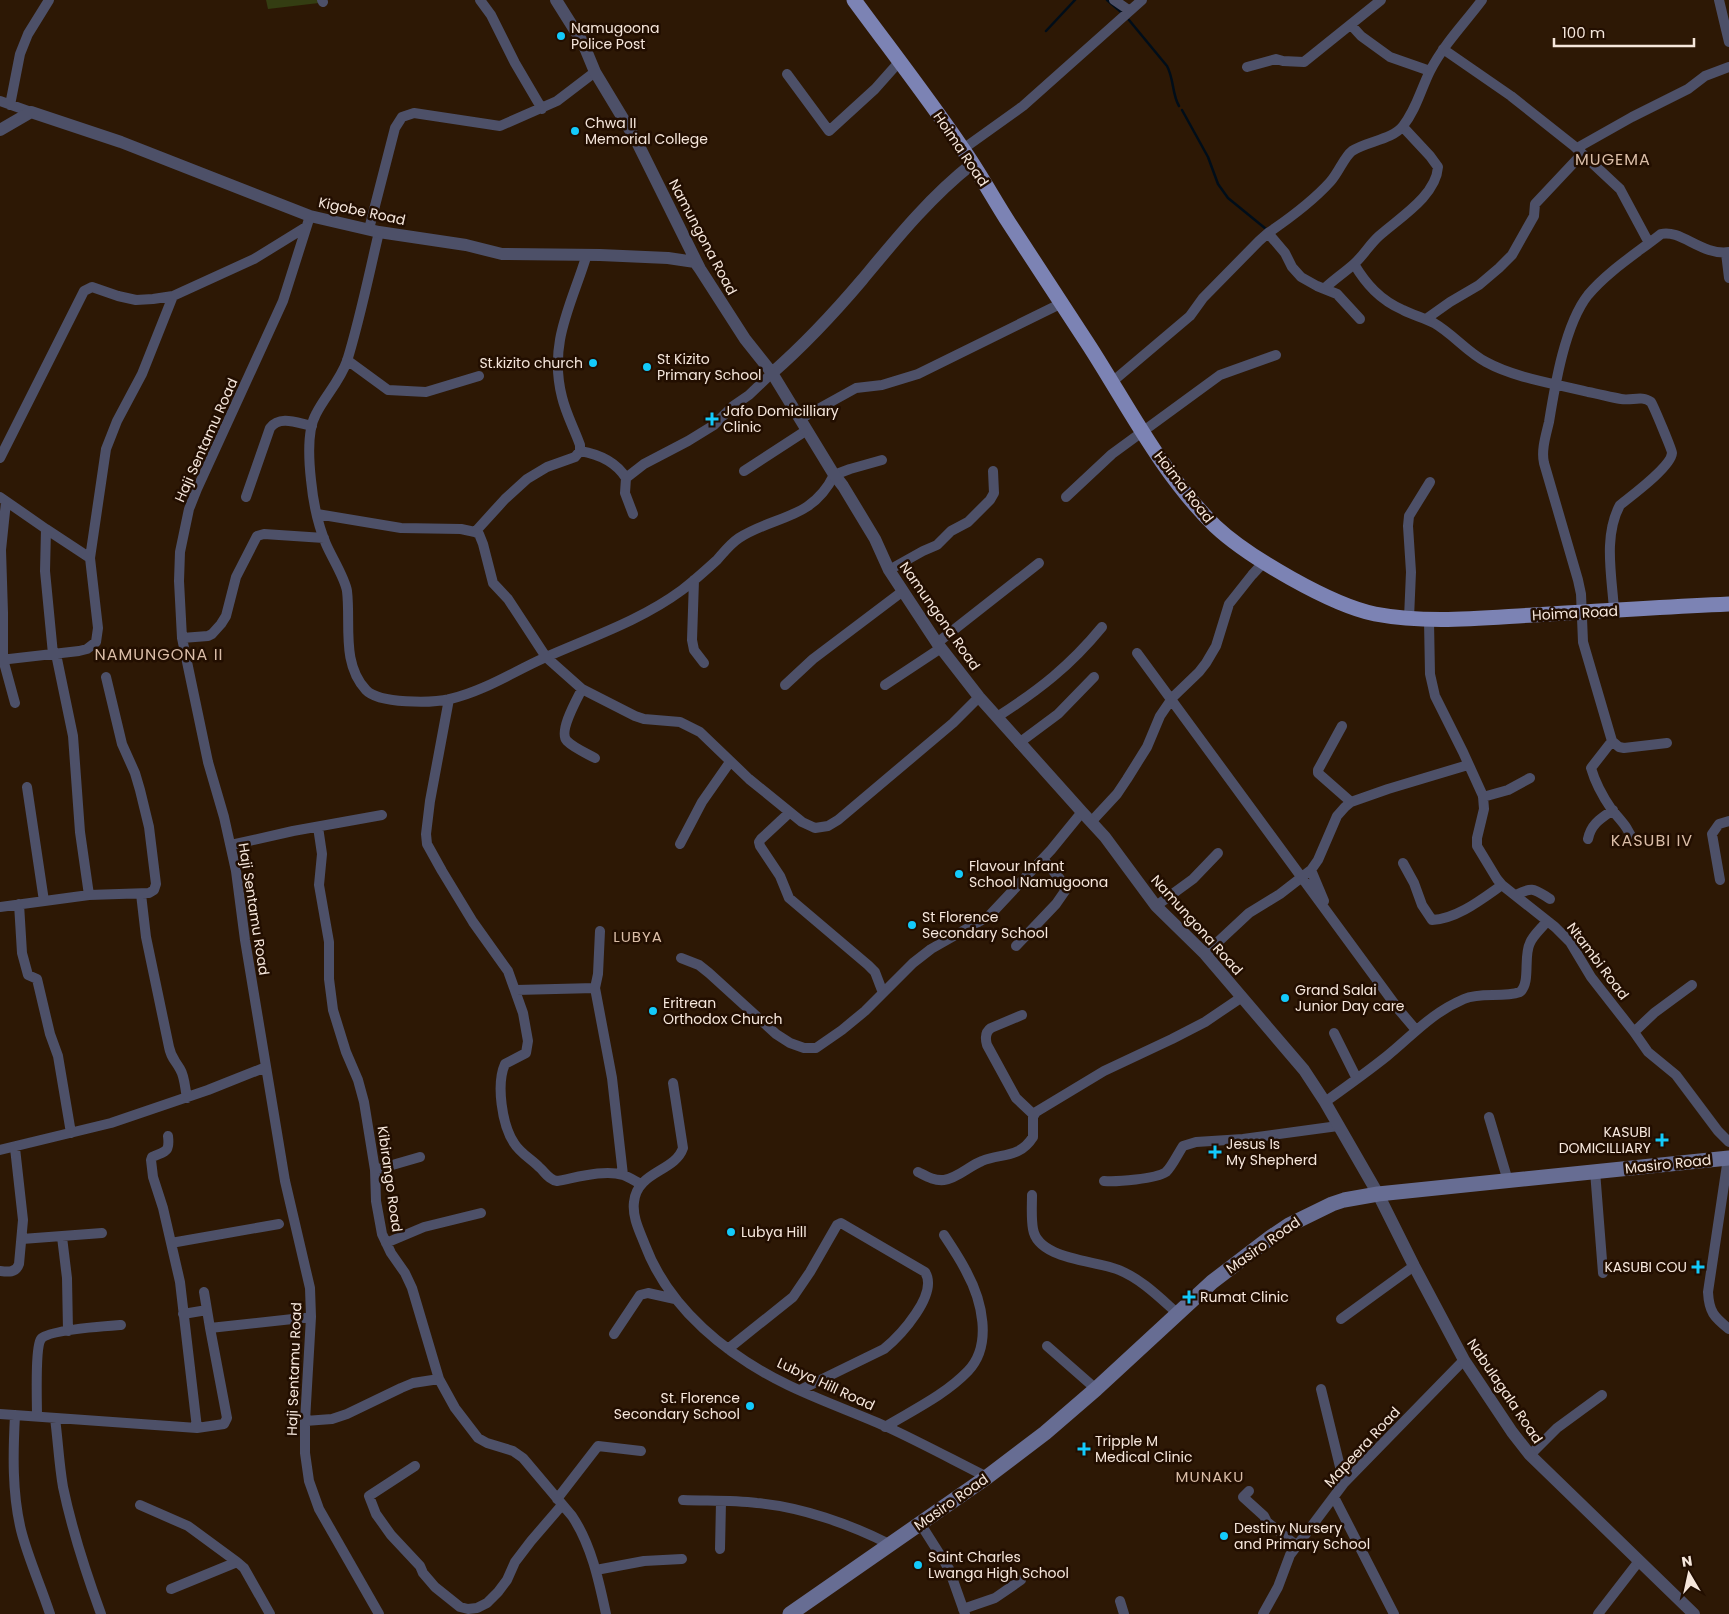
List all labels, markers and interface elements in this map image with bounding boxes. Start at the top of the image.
scale bar [1554,15,1694,47]
place label: Namugoona Police Post [571,18,660,54]
text: 100 m [1562,22,1605,43]
marker: Namugoona Police Post [555,30,567,42]
street label: Hoima Road [929,108,993,190]
place label: Chwa II Memorial College [585,113,708,149]
marker: Chwa II Memorial College [569,125,581,137]
district label: MUGEMA [1575,148,1651,171]
street label: Namungona Road [664,176,742,298]
street label: Kigobe Road [317,192,407,230]
place label: St Kizito Primary School [657,349,762,385]
place label: St.kizito church [479,353,583,373]
marker: St.kizito church [587,357,599,369]
marker: St Kizito Primary School [641,361,653,373]
street label: Haji Sentamu Road [170,375,242,505]
place label: Jafo Domicilliary Clinic [723,401,839,437]
marker: Jafo Domicilliary Clinic [705,412,719,426]
street label: Hoima Road [1150,447,1218,527]
street label: Namungona Road [895,558,985,674]
street label: Hoima Road [1531,601,1619,625]
district label: NAMUNGONA II [94,643,224,666]
district label: KASUBI IV [1611,829,1693,852]
street label: Haji Sentamu Road [234,841,274,977]
place label: Flavour Infant School Namugoona [969,856,1108,892]
marker: Flavour Infant School Namugoona [953,868,965,880]
street label: Namungona Road [1147,871,1247,979]
place label: St Florence Secondary School [922,907,1048,943]
street label: Ntambi Road [1562,918,1634,1004]
marker: St Florence Secondary School [906,919,918,931]
district label: LUBYA [613,926,663,947]
place label: Grand Salai Junior Day care [1295,980,1405,1016]
marker: Grand Salai Junior Day care [1279,992,1291,1004]
place label: Eritrean Orthodox Church [663,993,783,1029]
marker: Eritrean Orthodox Church [647,1005,659,1017]
place label: KASUBI DOMICILLIARY [1559,1122,1651,1158]
street label: Kibirango Road [373,1125,407,1233]
marker: KASUBI DOMICILLIARY [1655,1133,1669,1147]
place label: Jesus Is My Shepherd [1226,1134,1317,1170]
marker: Jesus Is My Shepherd [1208,1145,1222,1159]
street label: Masiro Road [1624,1150,1712,1178]
street label: Masiro Road [1222,1212,1304,1278]
place label: Lubya Hill [741,1222,807,1242]
marker: Lubya Hill [725,1226,737,1238]
place label: KASUBI COU [1604,1257,1687,1277]
marker: KASUBI COU [1691,1260,1705,1274]
place label: Rumat Clinic [1200,1287,1289,1307]
marker: Rumat Clinic [1182,1290,1196,1304]
street label: Haji Sentamu Road [282,1302,306,1436]
street label: Nabulagala Road [1462,1335,1548,1447]
street label: Lubya Hill Road [774,1353,878,1415]
place label: St. Florence Secondary School [614,1388,740,1424]
marker: St. Florence Secondary School [744,1400,756,1412]
street label: Mapeera Road [1320,1402,1404,1492]
place label: Tripple M Medical Clinic [1095,1431,1192,1467]
marker: Tripple M Medical Clinic [1077,1442,1091,1456]
district label: MUNAKU [1176,1466,1244,1487]
street label: Masiro Road [910,1469,992,1535]
place label: Destiny Nursery and Primary School [1234,1518,1370,1554]
marker: Destiny Nursery and Primary School [1218,1530,1230,1542]
place label: Saint Charles Lwanga High School [928,1547,1069,1583]
north arrow [1664,1549,1714,1599]
text: N [1680,1550,1694,1572]
marker: Saint Charles Lwanga High School [912,1559,924,1571]

